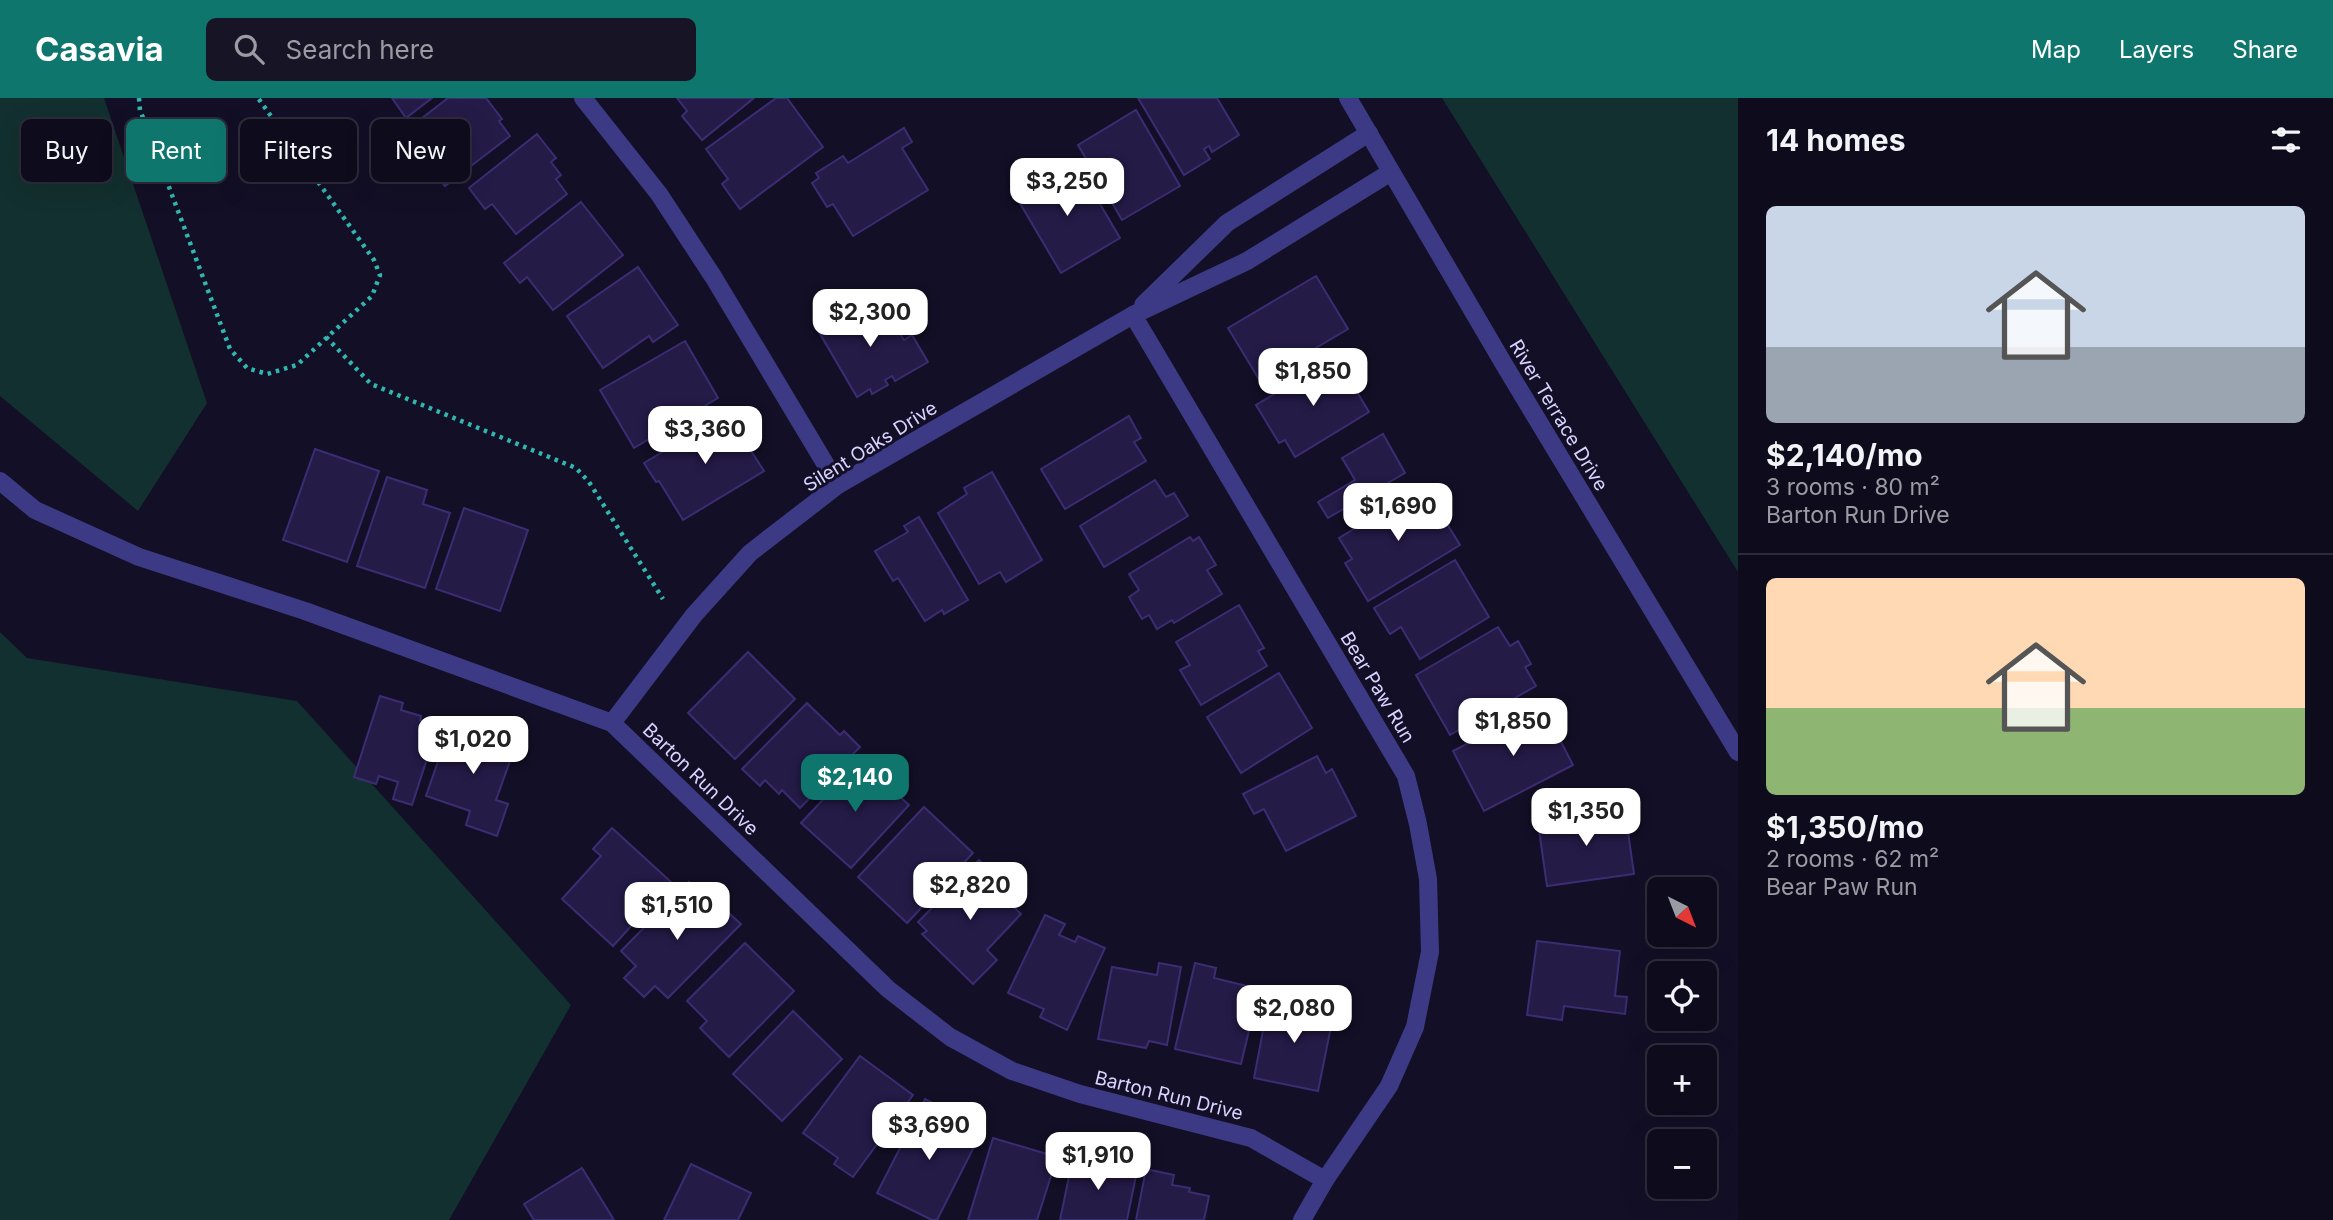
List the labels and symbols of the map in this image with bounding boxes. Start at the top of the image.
pin: $3,250 [1010,158,1124,218]
pin: $2,300 [813,289,927,349]
street label: River Terrace Drive [1504,336,1613,495]
pin: $1,850 [1256,348,1370,408]
street label: Silent Oaks Drive [799,396,941,497]
pin: $3,360 [648,406,762,466]
pin: $1,690 [1341,484,1455,543]
street label: Bear Paw Run [1335,628,1420,747]
pin: $1,850 [1456,698,1570,758]
pin: $1,020 [416,716,530,776]
street label: Barton Run Drive [638,718,763,840]
pin: $2,140 [798,754,912,814]
pin: $1,350 [1529,788,1643,848]
pin: $2,820 [913,862,1027,922]
north arrow [1647,877,1717,947]
pin: $1,510 [620,882,734,942]
pin: $2,080 [1237,986,1351,1045]
street label: Barton Run Drive [1092,1066,1245,1125]
pin: $3,690 [872,1102,986,1162]
pin: $1,910 [1041,1132,1155,1192]

